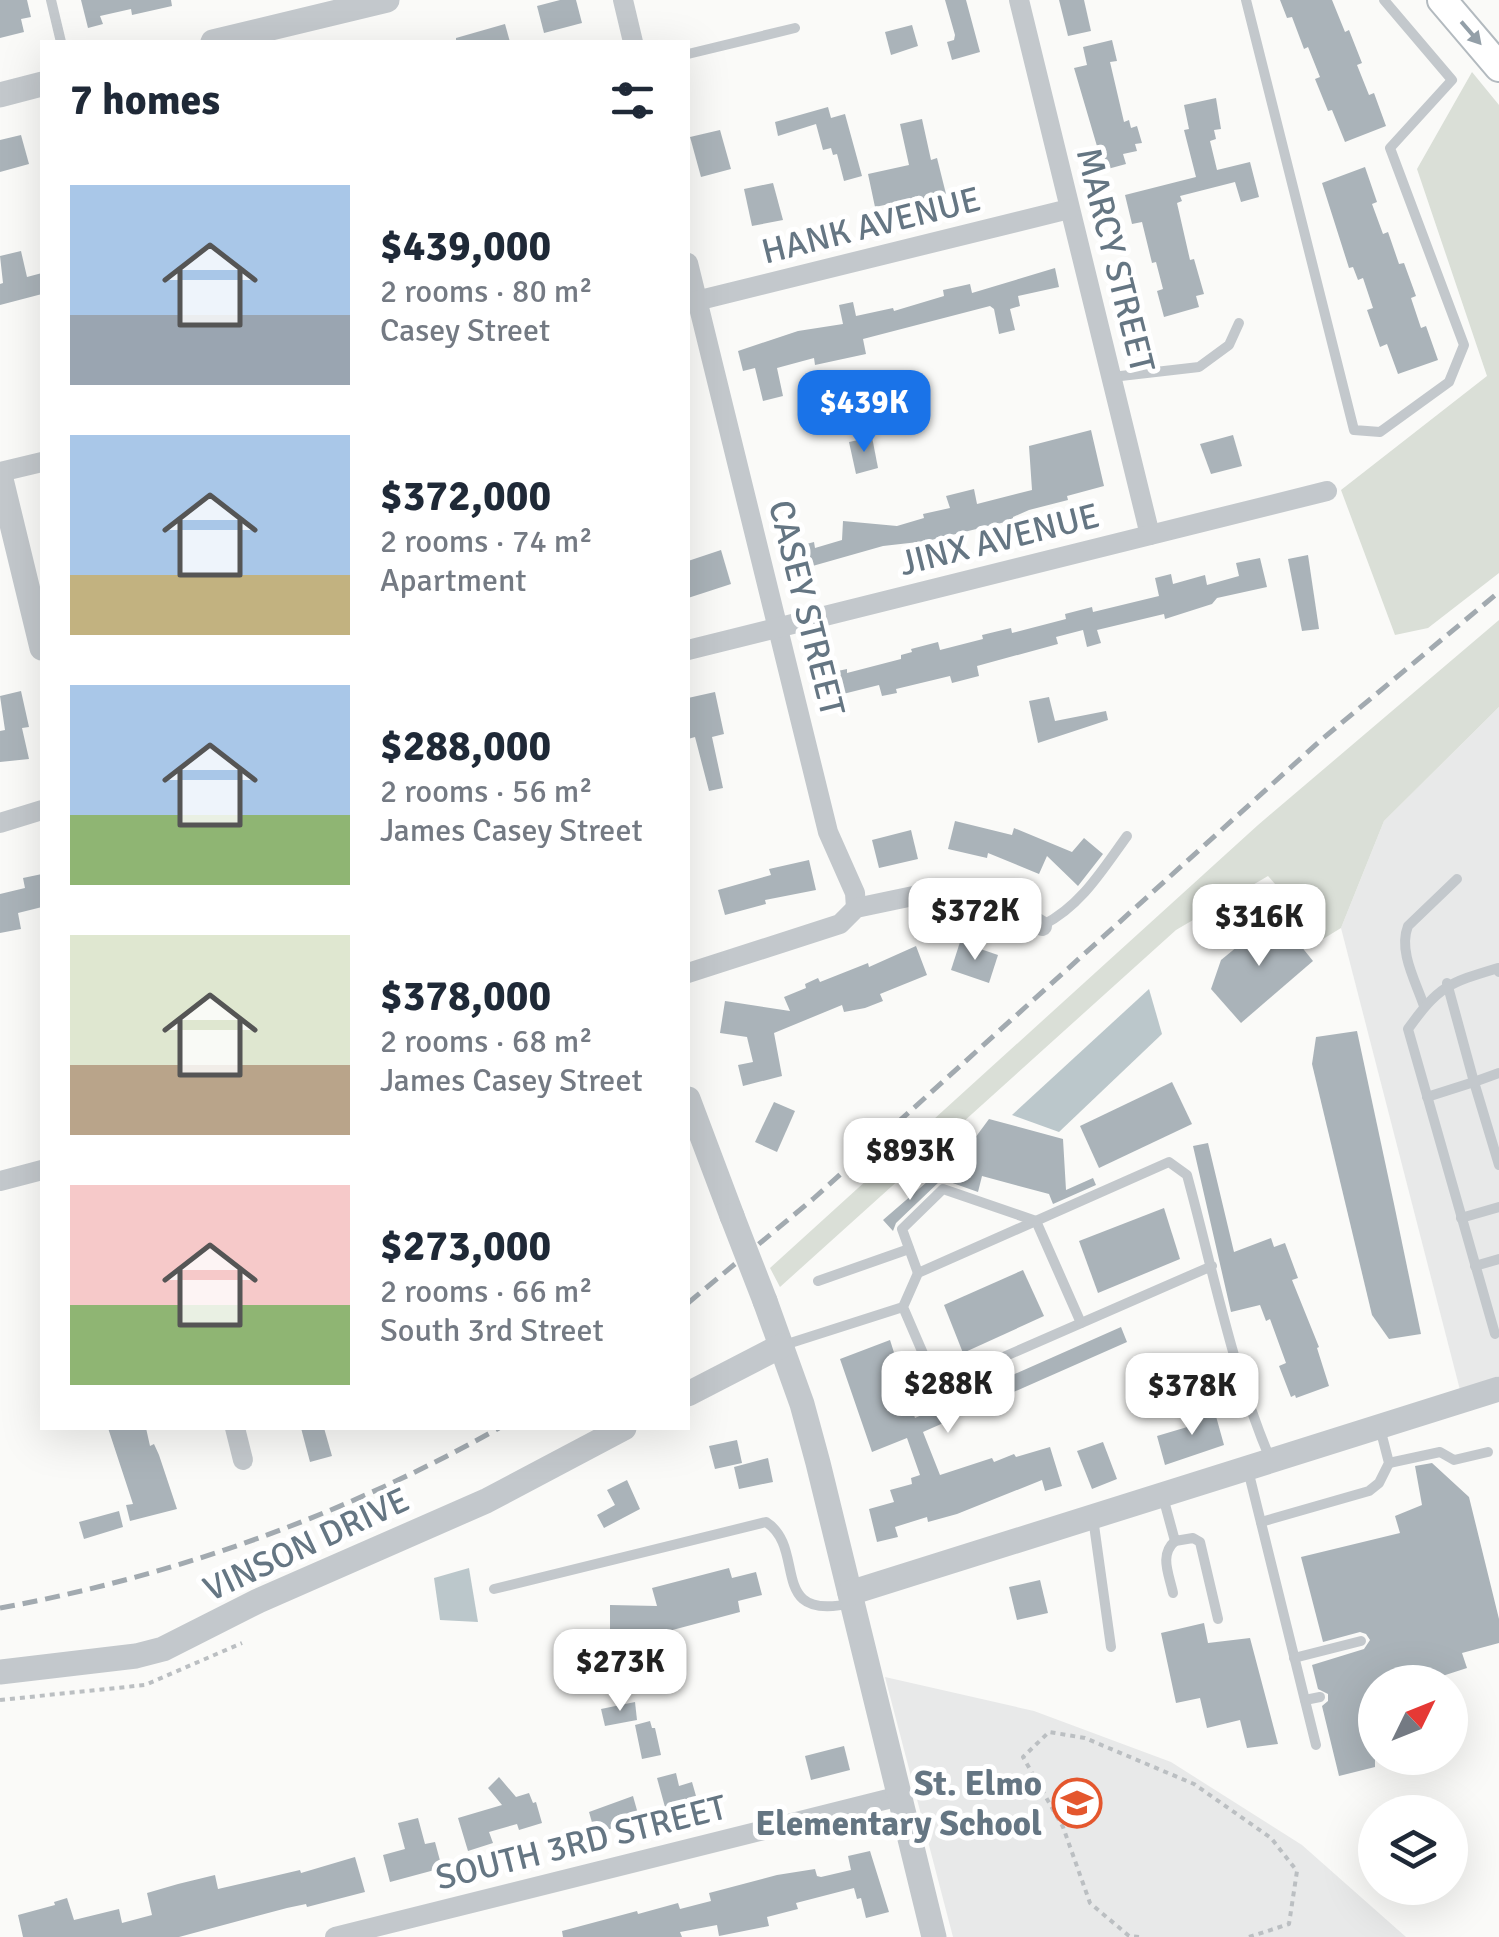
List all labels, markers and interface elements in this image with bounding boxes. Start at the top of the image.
one-way arrow [1459,21,1481,46]
icon: filters [605,73,660,128]
text: 7 homes [70,75,220,126]
street label: MARCY STREET [1067,143,1164,377]
street label: HANK AVENUE [757,178,985,273]
text: $439,000 [380,221,551,272]
icon: home [150,225,270,345]
text: 2 rooms · 80 m² [380,272,593,311]
text: Casey Street [380,311,550,350]
pin: $439K [794,370,934,455]
text: $439K [820,383,908,422]
text: $372,000 [380,471,551,522]
icon: home [150,475,270,595]
street label: JINX AVENUE [895,494,1104,585]
street label: CASEY STREET [759,496,854,720]
text: 2 rooms · 74 m² [380,522,593,561]
text: Apartment [380,561,527,600]
text: $288,000 [380,721,551,772]
icon: home [150,725,270,845]
text: 2 rooms · 56 m² [380,772,593,811]
text: James Casey Street [380,811,643,850]
pin: $372K [905,878,1045,963]
pin: $316K [1189,884,1329,969]
text: $372K [931,891,1019,930]
text: $316K [1215,897,1303,936]
text: $378,000 [380,971,551,1022]
icon: home [150,975,270,1095]
text: 2 rooms · 68 m² [380,1022,593,1061]
text: James Casey Street [380,1061,643,1100]
pin: $893K [840,1118,980,1203]
text: $893K [866,1131,954,1170]
text: $273,000 [380,1221,551,1272]
icon: home [150,1225,270,1345]
text: 2 rooms · 66 m² [380,1272,593,1311]
text: South 3rd Street [380,1311,604,1350]
pin: $288K [878,1351,1018,1436]
pin: $378K [1122,1353,1262,1438]
text: $288K [904,1364,992,1403]
text: $378K [1148,1366,1236,1405]
street label: VINSON DRIVE [197,1478,416,1611]
pin: $273K [550,1629,690,1714]
text: $273K [576,1642,664,1681]
north arrow [1358,1665,1468,1775]
map controls [1358,1665,1468,1905]
place label: St. Elmo Elementary School [755,1762,1042,1845]
school or university icon: St. Elmo Elementary School [1051,1777,1103,1829]
street label: SOUTH 3RD STREET [431,1786,731,1899]
button: layers [1358,1795,1468,1905]

